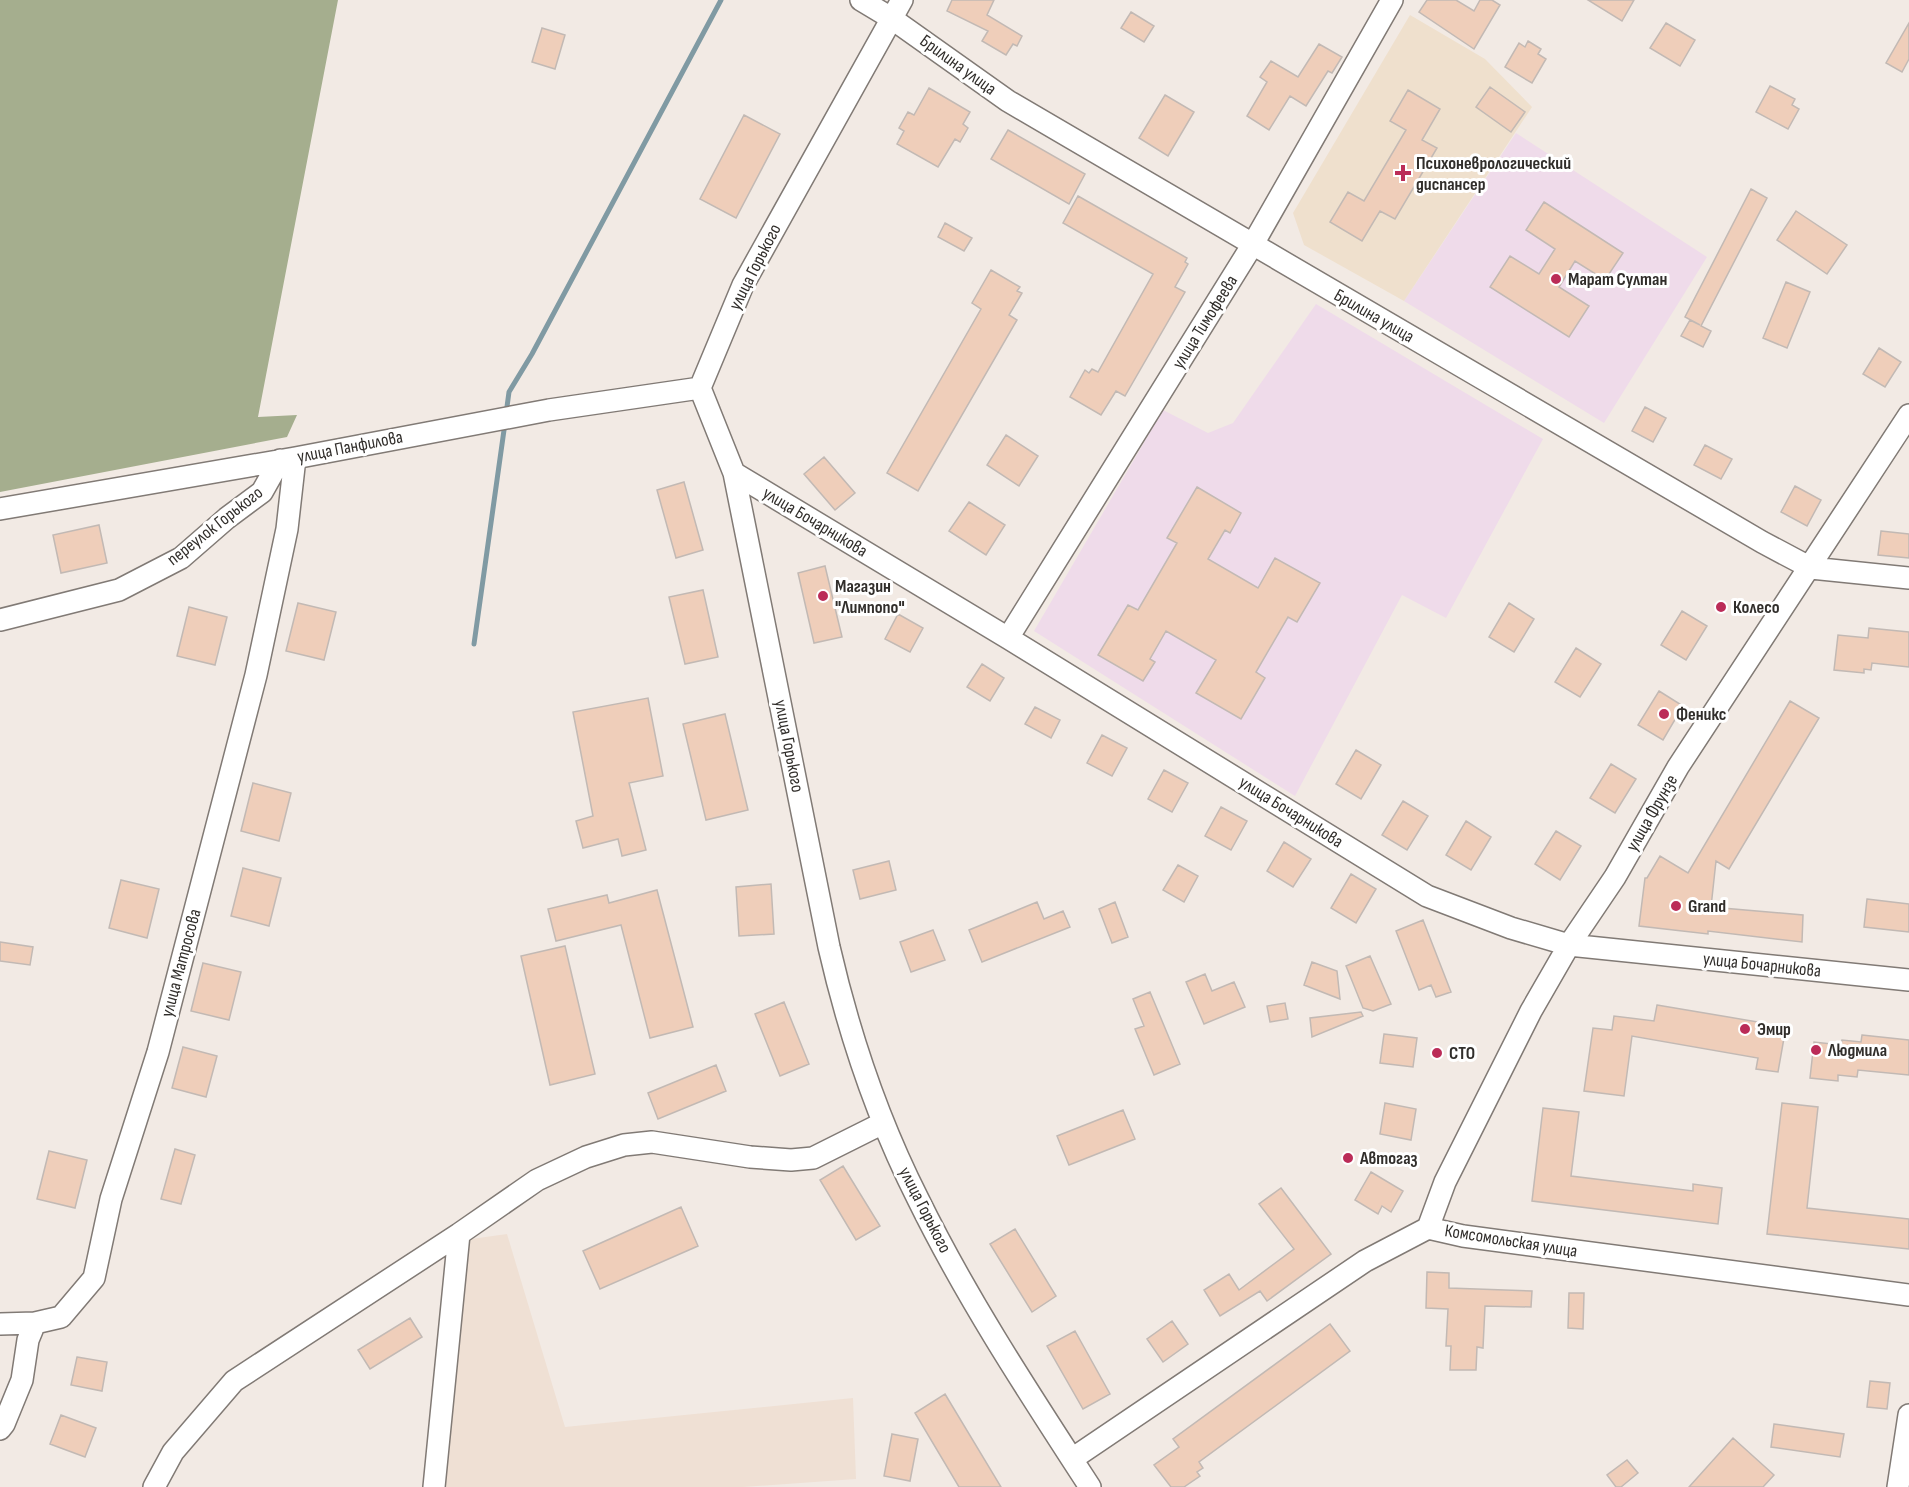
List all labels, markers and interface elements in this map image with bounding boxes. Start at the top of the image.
street label: Брилина улица [916,30,1000,100]
place label: Психоневрологический диспансер [1416,153,1571,195]
marker: Психоневрологический диспансер [1394,164,1412,182]
street label: улица Горького [724,221,786,313]
place label: Марат Султан [1568,269,1667,290]
street label: улица Тимофеева [1168,271,1242,373]
marker: Марат Султан [1549,272,1563,286]
street label: Брилина улица [1330,285,1418,347]
street label: улица Панфилова [295,426,405,468]
street label: переулок Горького [163,482,267,570]
street label: улица Бочарникова [759,482,871,562]
place label: Магазин "Лимпопо" [835,576,905,618]
marker: Магазин "Лимпопо" [816,589,830,603]
place label: Колесо [1733,597,1780,618]
marker: Колесо [1714,600,1728,614]
street label: улица Горького [770,698,808,794]
place label: Феникс [1676,704,1726,725]
marker: Феникс [1657,707,1671,721]
street label: улица Фрунзе [1622,771,1682,855]
street label: улица Бочарникова [1235,772,1347,852]
place label: Grand [1688,896,1726,917]
marker: Grand [1669,899,1683,913]
street label: улица Матросова [156,907,206,1019]
street label: улица Бочарникова [1702,948,1822,982]
place label: Эмир [1757,1019,1791,1040]
marker: Эмир [1738,1022,1752,1036]
place label: Людмила [1827,1040,1887,1061]
place label: СТО [1449,1043,1475,1064]
marker: Людмила [1809,1043,1823,1057]
marker: СТО [1430,1046,1444,1060]
place label: Автогаз [1359,1148,1418,1169]
marker: Автогаз [1341,1151,1355,1165]
street label: улица Горького [894,1164,956,1256]
street label: Комсомольская улица [1443,1220,1579,1262]

